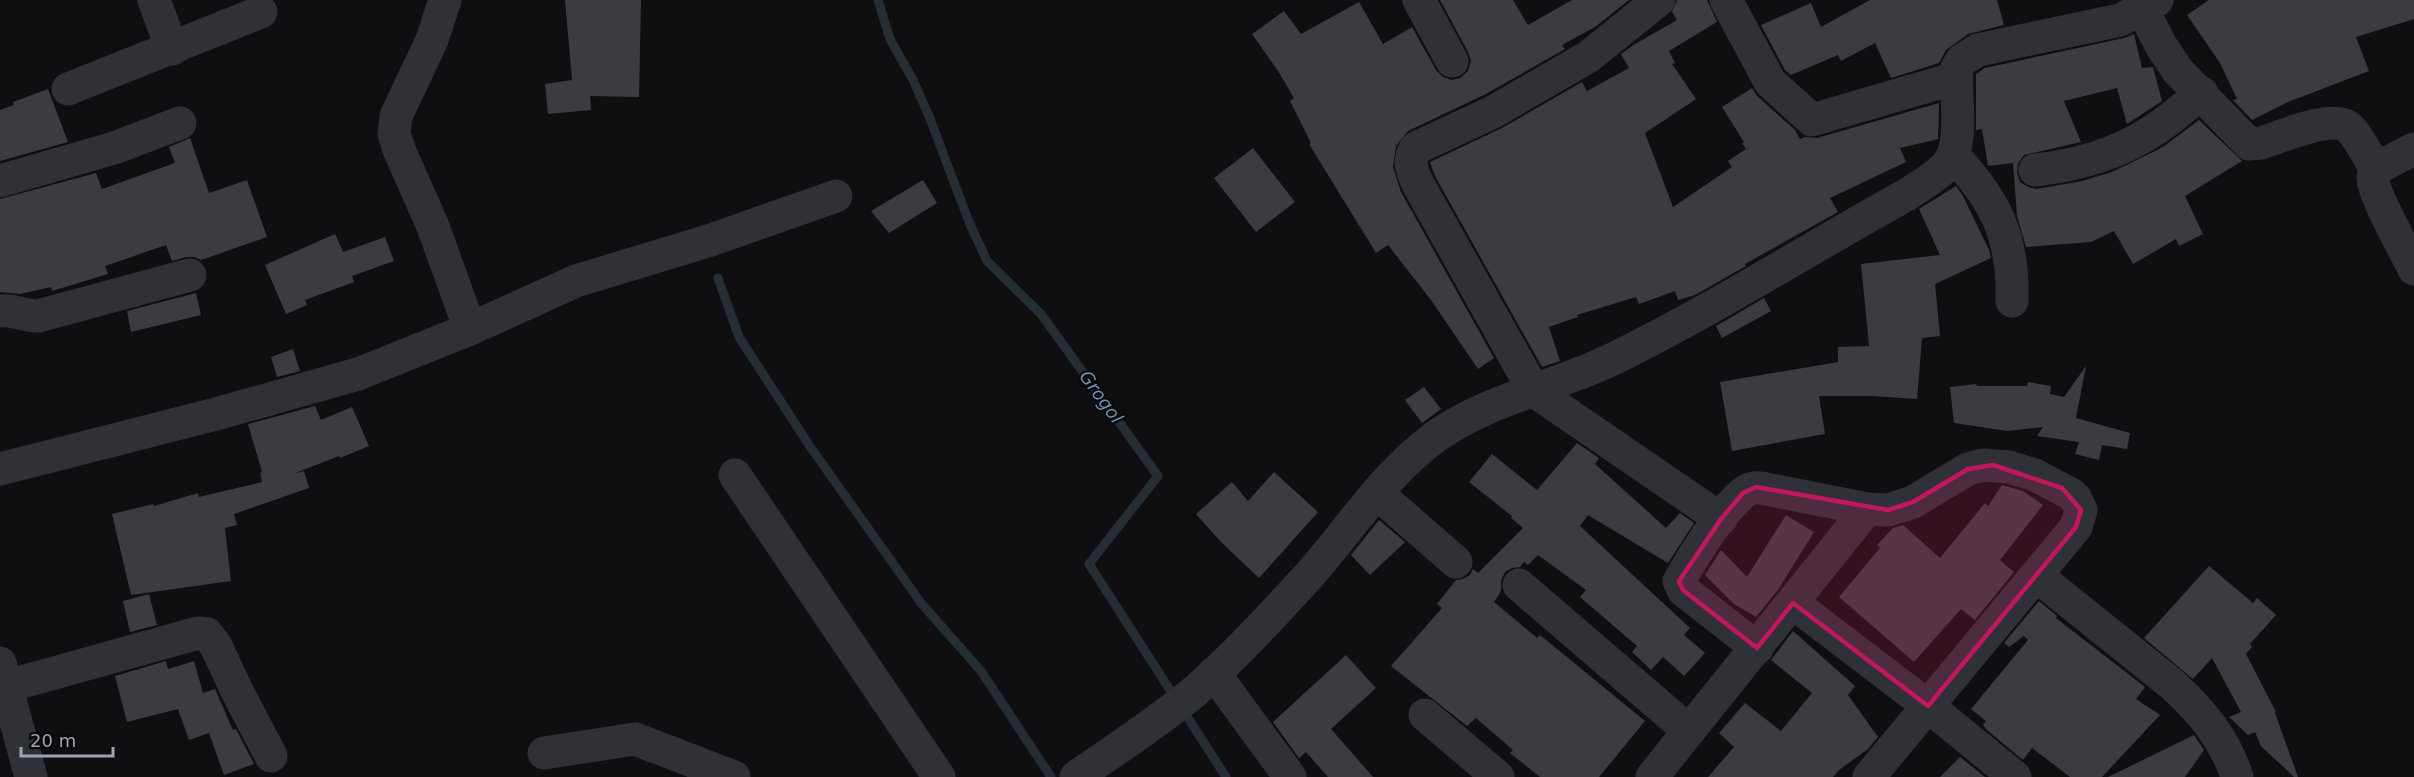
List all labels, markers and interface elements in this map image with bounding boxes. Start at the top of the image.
water label: Grogol [1075,366,1127,427]
scale bar [21,720,112,758]
text: 20 m [30,730,76,751]

